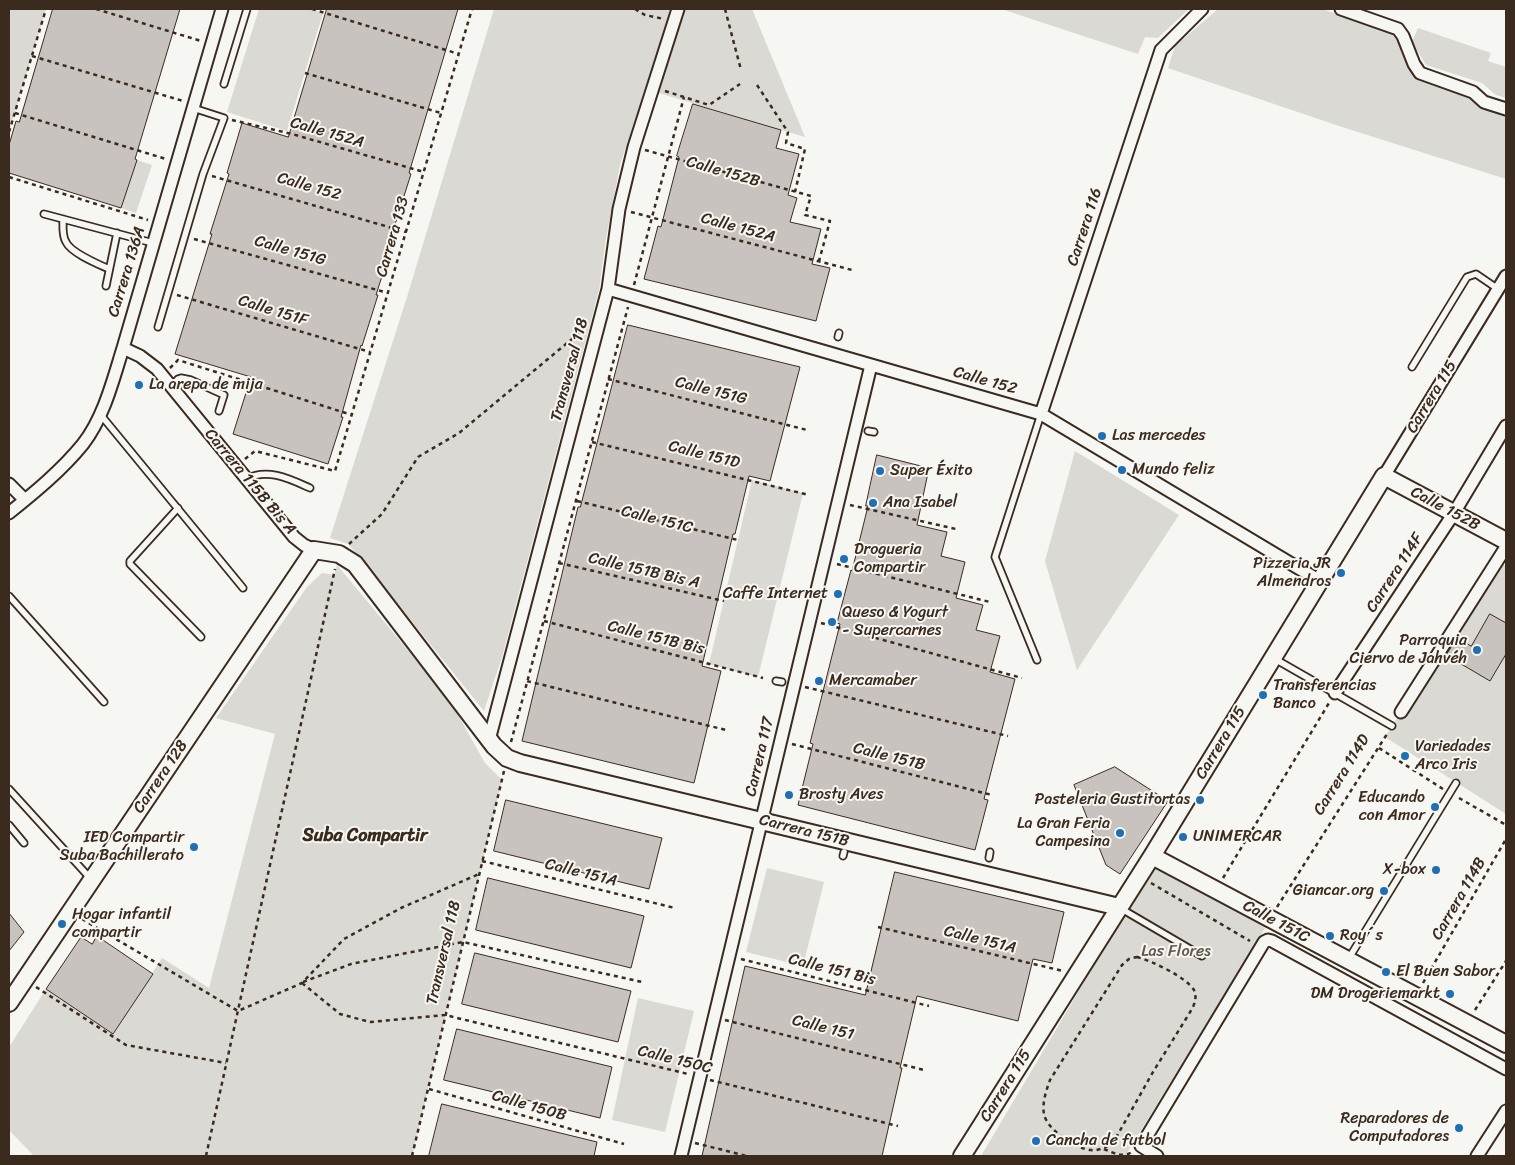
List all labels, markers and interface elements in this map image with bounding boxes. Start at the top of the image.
street label: Calle 152A [288,113,366,153]
street label: Calle 152B [684,152,762,192]
street label: Calle 152 [275,169,343,205]
street label: Carrera 116 [1063,186,1107,268]
street label: Carrera 133 [372,195,414,279]
street label: Calle 152A [699,209,777,247]
street label: Carrera 136A [104,225,150,319]
street label: Calle 151G [252,232,328,270]
street label: Calle 151F [236,291,310,331]
street label: Transversal 118 [547,316,593,424]
street label: Carrera 115 [1403,357,1461,437]
street label: Calle 152 [951,363,1019,399]
street label: Calle 151G [673,373,749,409]
place label: La arepa de mija [149,375,263,395]
marker: La arepa de mija [133,379,145,391]
street label: Carrera 115B Bis A [200,425,300,539]
place label: Las mercedes [1112,426,1206,446]
marker: Las mercedes [1096,430,1108,442]
street label: Calle 151D [666,437,742,473]
place label: Mundo feliz [1132,460,1215,480]
place label: Super Éxito [890,461,973,481]
marker: Mundo feliz [1116,464,1128,476]
marker: Super Éxito [874,465,886,477]
street label: Calle 152B [1407,483,1483,535]
place label: Ana Isabel [883,493,957,513]
marker: Ana Isabel [867,497,879,509]
street label: Calle 151C [619,502,695,538]
street label: Carrera 114F [1362,530,1428,616]
place label: Drogueria Compartir [854,540,925,578]
street label: Calle 151B Bis A [586,549,702,593]
marker: Drogueria Compartir [838,553,850,565]
place label: Pizzeria JR Almendros [1253,554,1331,592]
marker: Pizzeria JR Almendros [1335,567,1347,579]
place label: Caffe Internet [723,584,828,604]
marker: Caffe Internet [832,588,844,600]
place label: Queso & Yogurt - Supercarnes [842,603,948,641]
marker: Queso & Yogurt - Supercarnes [826,616,838,628]
street label: Calle 151B Bis [606,617,706,659]
place label: Parroquia Ciervo de Jahvéh [1350,631,1467,669]
marker: Parroquia Ciervo de Jahvéh [1471,644,1483,656]
place label: Mercamaber [829,671,917,691]
marker: Mercamaber [813,675,825,687]
place label: Transferencias Banco [1273,676,1376,714]
marker: Transferencias Banco [1257,689,1269,701]
street label: Carrera 115 [1192,703,1250,783]
street label: Carrera 117 [742,715,778,799]
street label: Carrera 114D [1310,731,1374,819]
street label: Carrera 128 [130,737,192,817]
place label: Variedades Arco Iris [1415,737,1491,775]
street label: Calle 151B [851,739,927,775]
marker: Variedades Arco Iris [1399,750,1411,762]
place label: Brosty Aves [799,785,884,805]
place label: Educando con Amor [1358,788,1425,826]
marker: Brosty Aves [783,789,795,801]
place label: Pasteleria Gustitortas [1034,790,1190,810]
marker: Pasteleria Gustitortas [1194,794,1206,806]
marker: Educando con Amor [1429,801,1441,813]
street label: Carrera 151B [757,811,851,851]
place label: La Gran Feria Campesina [1017,814,1110,852]
district label: Suba Compartir [303,825,427,847]
marker: La Gran Feria Campesina [1114,827,1126,839]
place label: UNIMERCAR [1193,827,1282,847]
place label: IED Compartir Suba Bachillerato [59,828,184,866]
marker: UNIMERCAR [1177,831,1189,843]
marker: IED Compartir Suba Bachillerato [188,841,200,853]
street label: Carrera 114B [1428,854,1490,944]
street label: Calle 151A [543,855,619,891]
place label: X-box [1383,860,1426,880]
marker: X-box [1430,864,1442,876]
place label: Giancar.org [1293,881,1374,901]
marker: Giancar.org [1378,885,1390,897]
street label: Calle 151C [1239,896,1313,948]
street label: Transversal 118 [423,899,465,1007]
place label: Hogar infantil compartir [72,905,171,943]
marker: Hogar infantil compartir [56,918,68,930]
street label: Calle 151A [942,922,1018,958]
place label: Roy´s [1340,926,1383,946]
marker: Roy´s [1324,930,1336,942]
park label: Las Flores [1141,942,1211,962]
street label: Calle 151 Bis [786,950,878,990]
place label: El Buen Sabor [1396,962,1495,982]
marker: El Buen Sabor [1380,966,1392,978]
place label: DM Drogeriemarkt [1310,984,1440,1004]
marker: DM Drogeriemarkt [1444,988,1456,1000]
street label: Calle 151 [790,1011,856,1045]
street label: Calle 150C [636,1041,714,1079]
street label: Carrera 115 [976,1046,1036,1126]
street label: Calle 150B [490,1086,568,1126]
place label: Reparadores de Computadores [1340,1109,1449,1147]
marker: Reparadores de Computadores [1453,1122,1465,1134]
place label: Cancha de futbol [1046,1131,1166,1151]
marker: Cancha de futbol [1030,1135,1042,1147]

